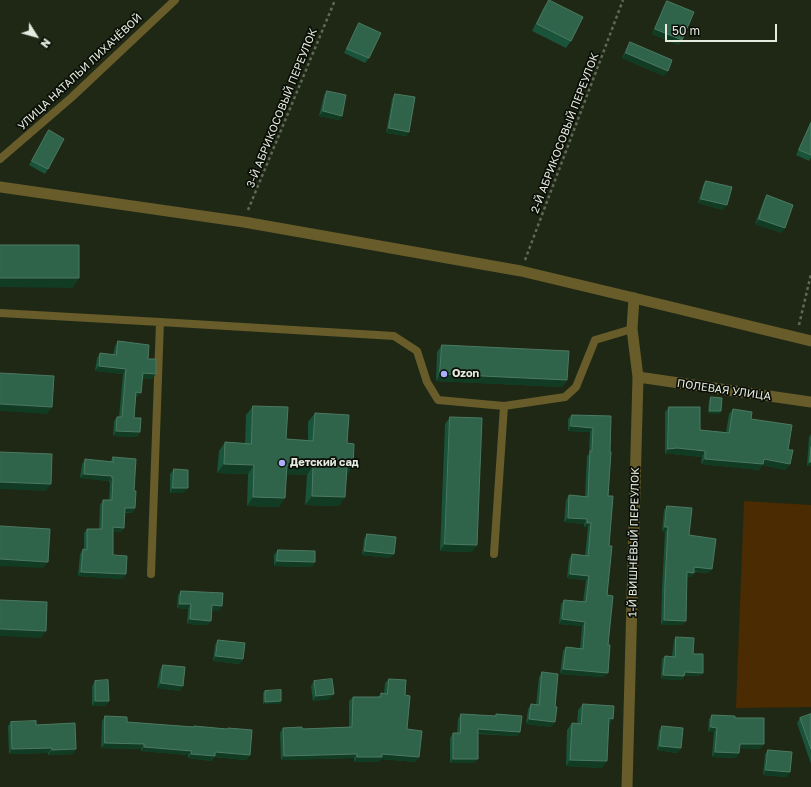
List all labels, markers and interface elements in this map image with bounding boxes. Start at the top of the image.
street label: УЛИЦА НАТАЛЬИ ЛИХАЧЁВОЙ [15,11,145,133]
north arrow [16,16,56,56]
scale bar [667,16,779,42]
text: 50 m [672,23,700,38]
street label: 3-Й АБРИКОСОВЫЙ ПЕРЕУЛОК [244,26,320,190]
text: N [38,36,54,51]
street label: 2-Й АБРИКОСОВЫЙ ПЕРЕУЛОК [528,51,602,215]
place label: Ozon [452,367,479,381]
marker: Ozon [439,369,449,379]
street label: ПОЛЕВАЯ УЛИЦА [676,377,772,403]
place label: Детский сад [290,456,359,470]
marker: Детский сад [277,458,287,468]
street label: 1-Й ВИШНЁВЫЙ ПЕРЕУЛОК [626,467,642,617]

